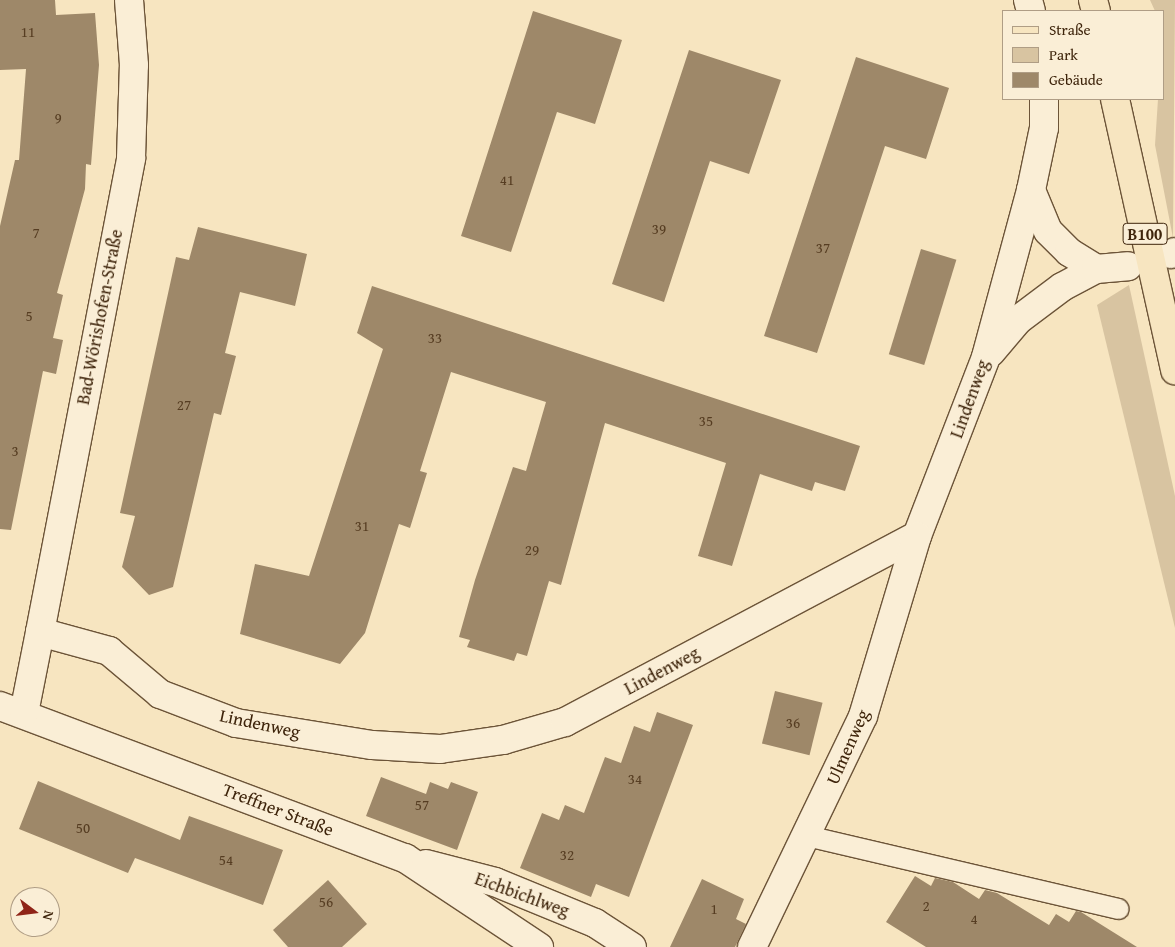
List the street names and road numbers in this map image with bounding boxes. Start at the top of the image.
road number: B100 [1122,220,1168,248]
street label: Bad-Wörishofen-Straße [72,227,128,407]
street label: Lindenweg [946,357,994,441]
street label: Lindenweg [621,642,703,700]
street label: Lindenweg [218,705,302,743]
street label: Ulmenweg [822,706,874,788]
street label: Treffner Straße [219,779,337,841]
street label: Eichbichlweg [472,868,572,922]

